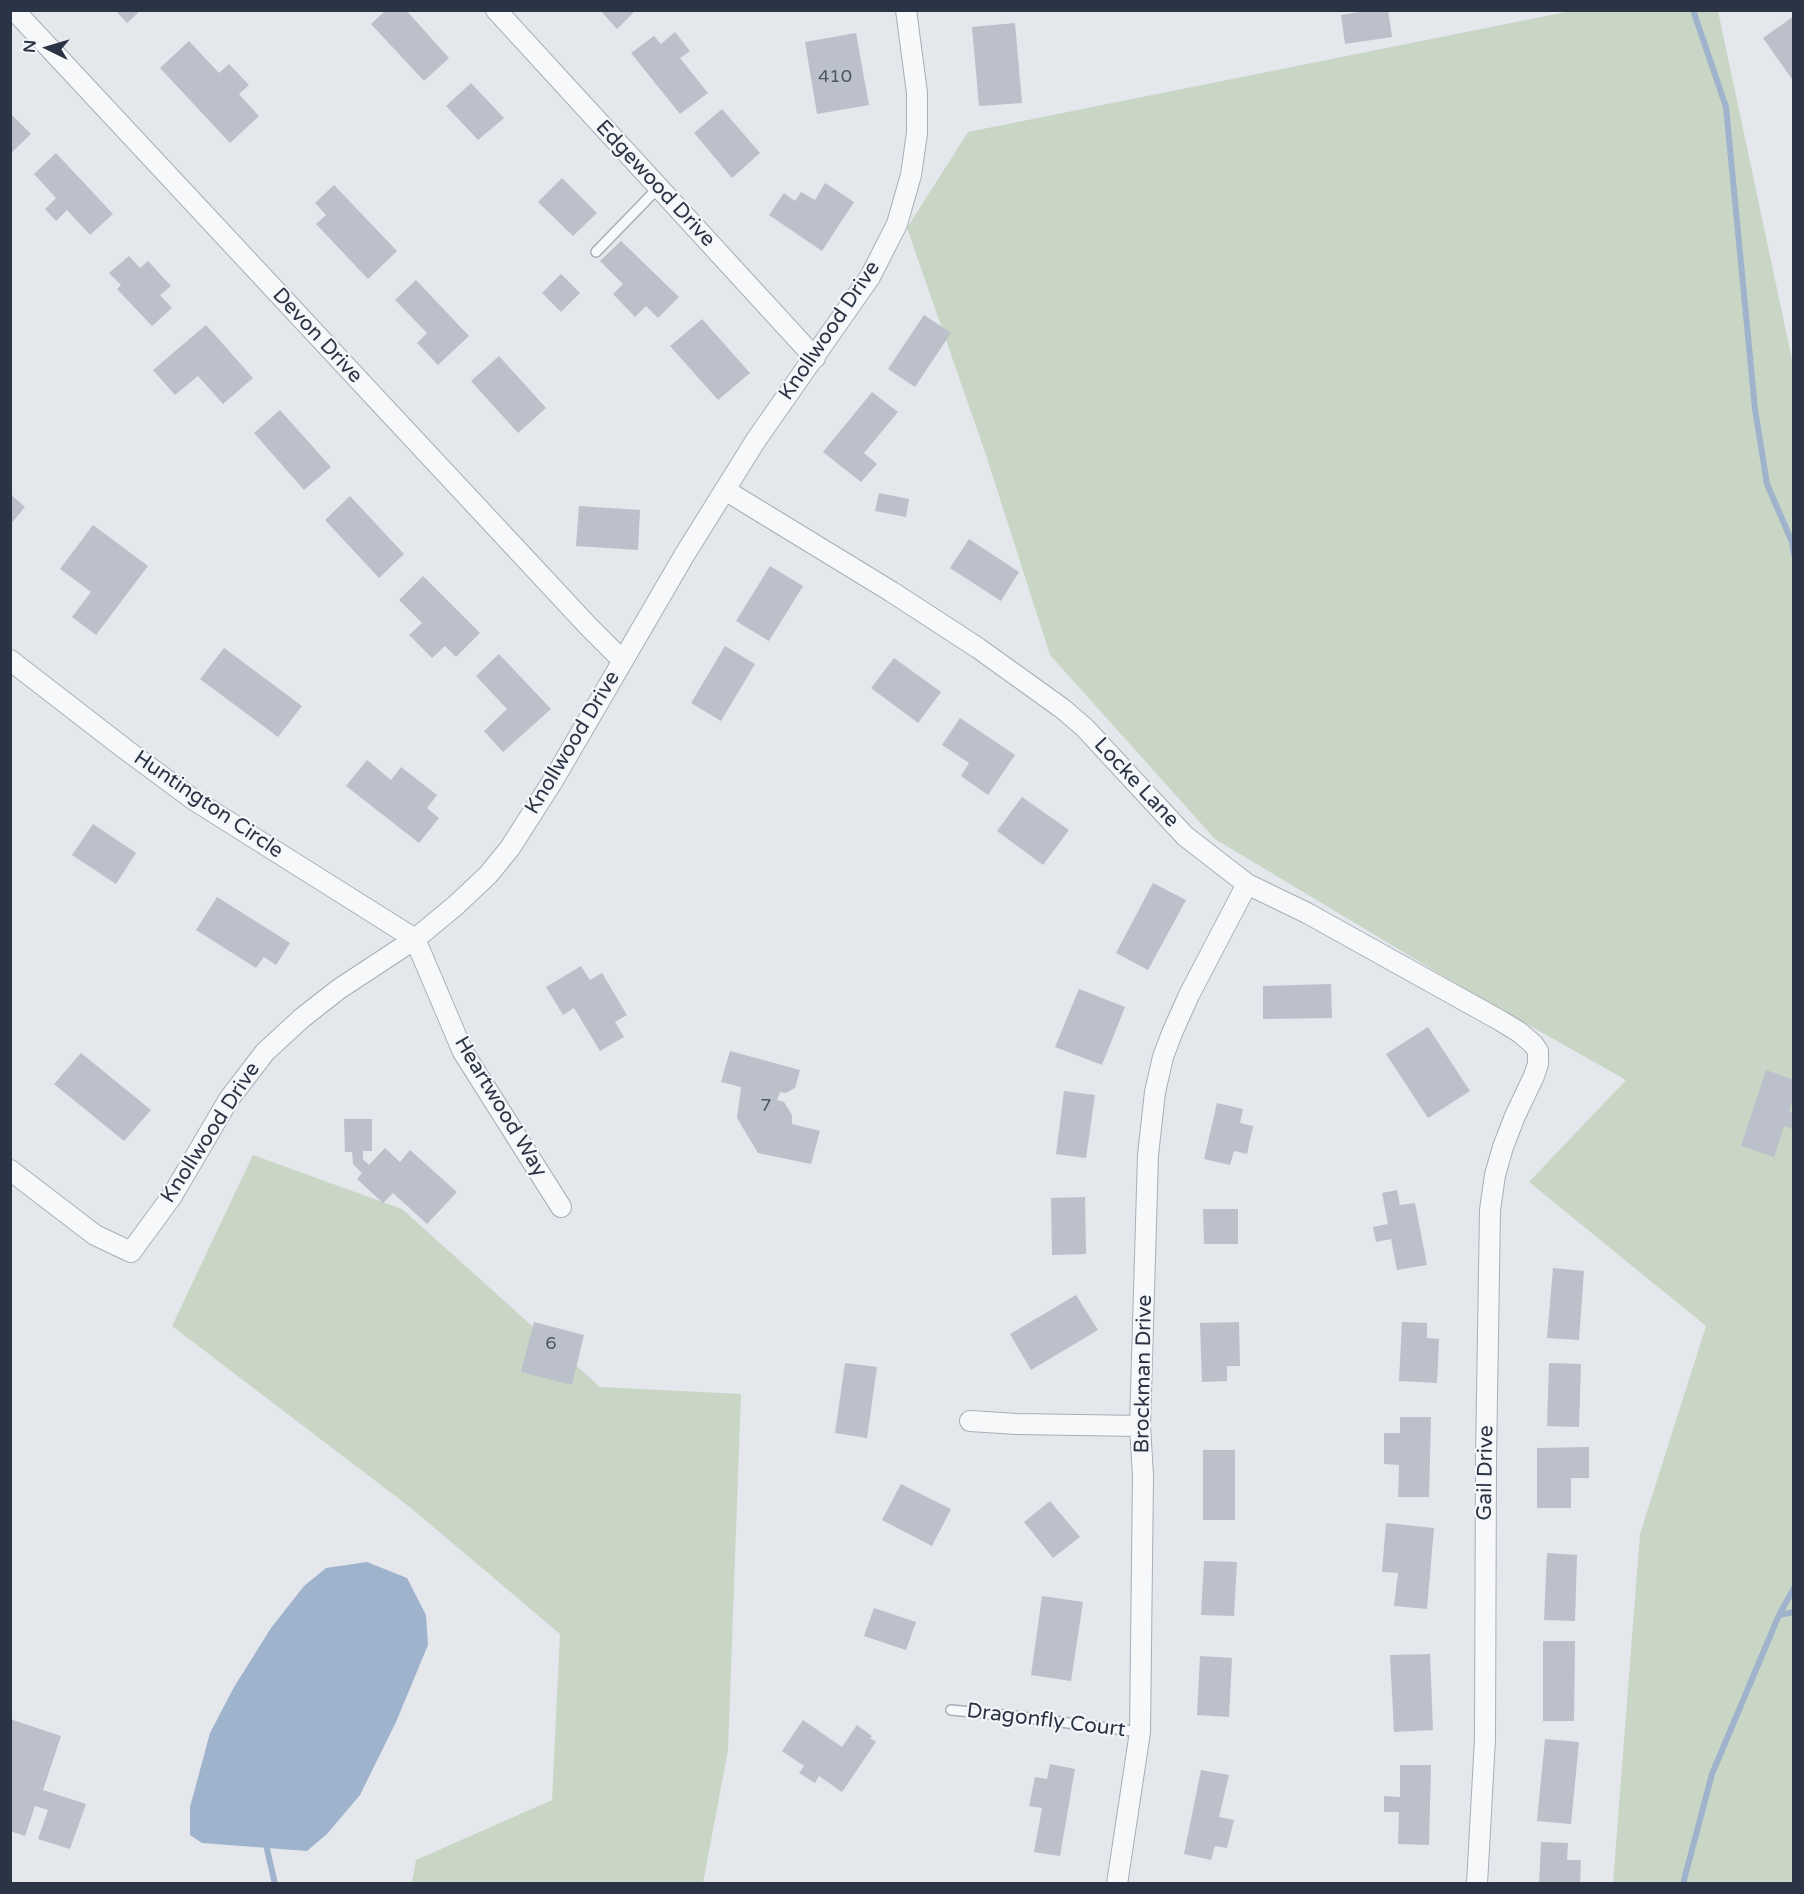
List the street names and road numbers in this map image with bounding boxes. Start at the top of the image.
street label: Edgewood Drive [590,115,720,253]
street label: Knollwood Drive [774,257,886,405]
street label: Devon Drive [267,283,367,389]
street label: Knollwood Drive [520,667,626,819]
street label: Locke Lane [1088,733,1184,833]
street label: Huntington Circle [128,746,288,864]
street label: Heartwood Way [448,1032,552,1182]
street label: Knollwood Drive [156,1058,266,1208]
street label: Brockman Drive [1130,1294,1158,1454]
street label: Gail Drive [1473,1425,1499,1521]
street label: Dragonfly Court [965,1699,1127,1743]

